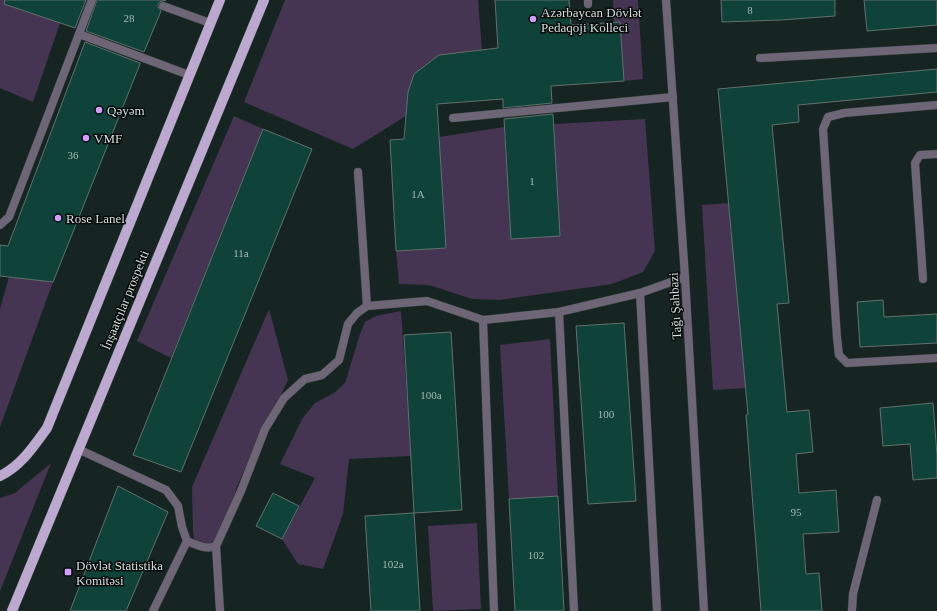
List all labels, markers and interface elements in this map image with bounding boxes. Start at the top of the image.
house number: 8 [747,4,753,16]
place label: Azərbaycan Dövlət Pedaqoji Kolleci [541,5,642,35]
house number: 28 [124,12,135,24]
marker: Azərbaycan Dövlət Pedaqoji Kolleci [528,14,538,24]
place label: Qəyəm [107,103,145,118]
marker: Qəyəm [94,105,104,115]
place label: VMF [94,131,122,146]
marker: VMF [81,133,91,143]
house number: 36 [68,149,79,161]
house number: 1 [529,175,535,187]
house number: 1А [411,188,425,200]
place label: Rose Lanel [66,211,125,226]
marker: Rose Lanel [53,213,63,223]
house number: 11a [233,247,249,259]
street label: İnşaatçılar prospekti [98,248,152,352]
street label: Tağı Şahbazi [666,272,684,340]
house number: 100а [420,389,442,401]
house number: 100 [598,408,615,420]
house number: 95 [791,506,802,518]
house number: 102 [528,549,544,561]
place label: Dövlət Statistika Komitəsi [76,558,163,588]
house number: 102а [382,558,404,570]
marker: Dövlət Statistika Komitəsi [63,567,73,577]

